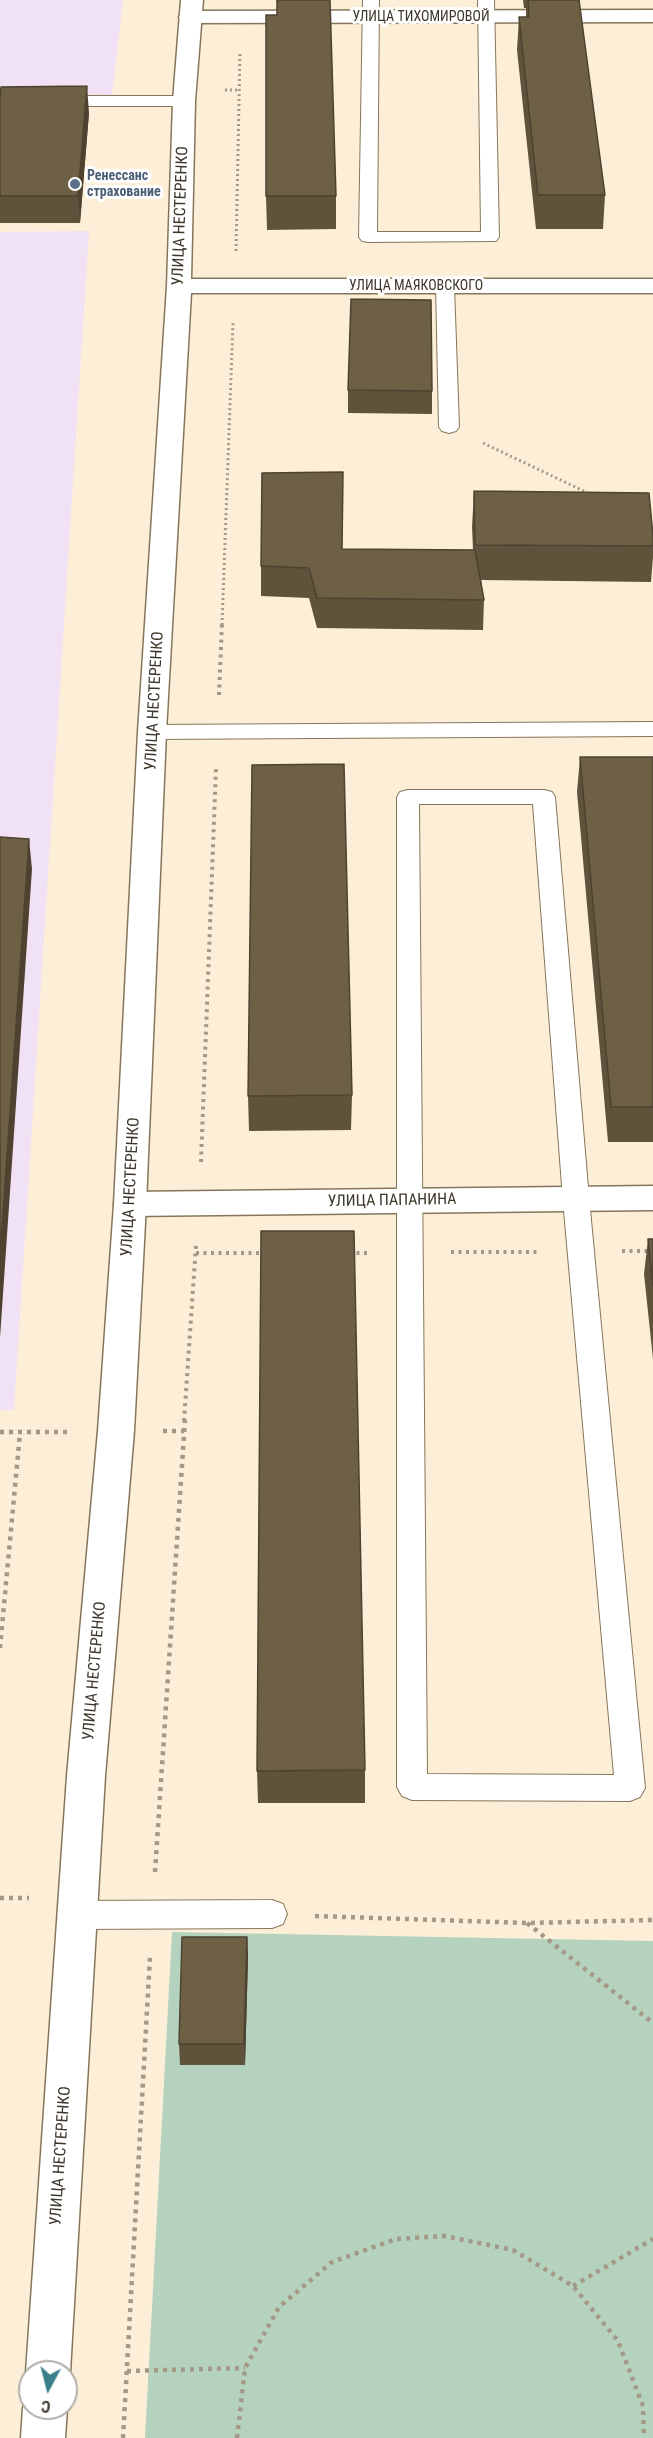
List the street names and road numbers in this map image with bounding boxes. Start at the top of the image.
street label: УЛИЦА ТИХОМИРОВОЙ [352,9,490,25]
street label: УЛИЦА НЕСТЕРЕНКО [169,146,193,286]
street label: УЛИЦА МАЯКОВСКОГО [349,278,483,294]
street label: УЛИЦА НЕСТЕРЕНКО [142,631,168,771]
street label: УЛИЦА НЕСТЕРЕНКО [118,1117,144,1257]
street label: УЛИЦА ПАПАНИНА [327,1190,457,1212]
street label: УЛИЦА НЕСТЕРЕНКО [79,1601,111,1741]
street label: УЛИЦА НЕСТЕРЕНКО [47,2086,75,2226]

